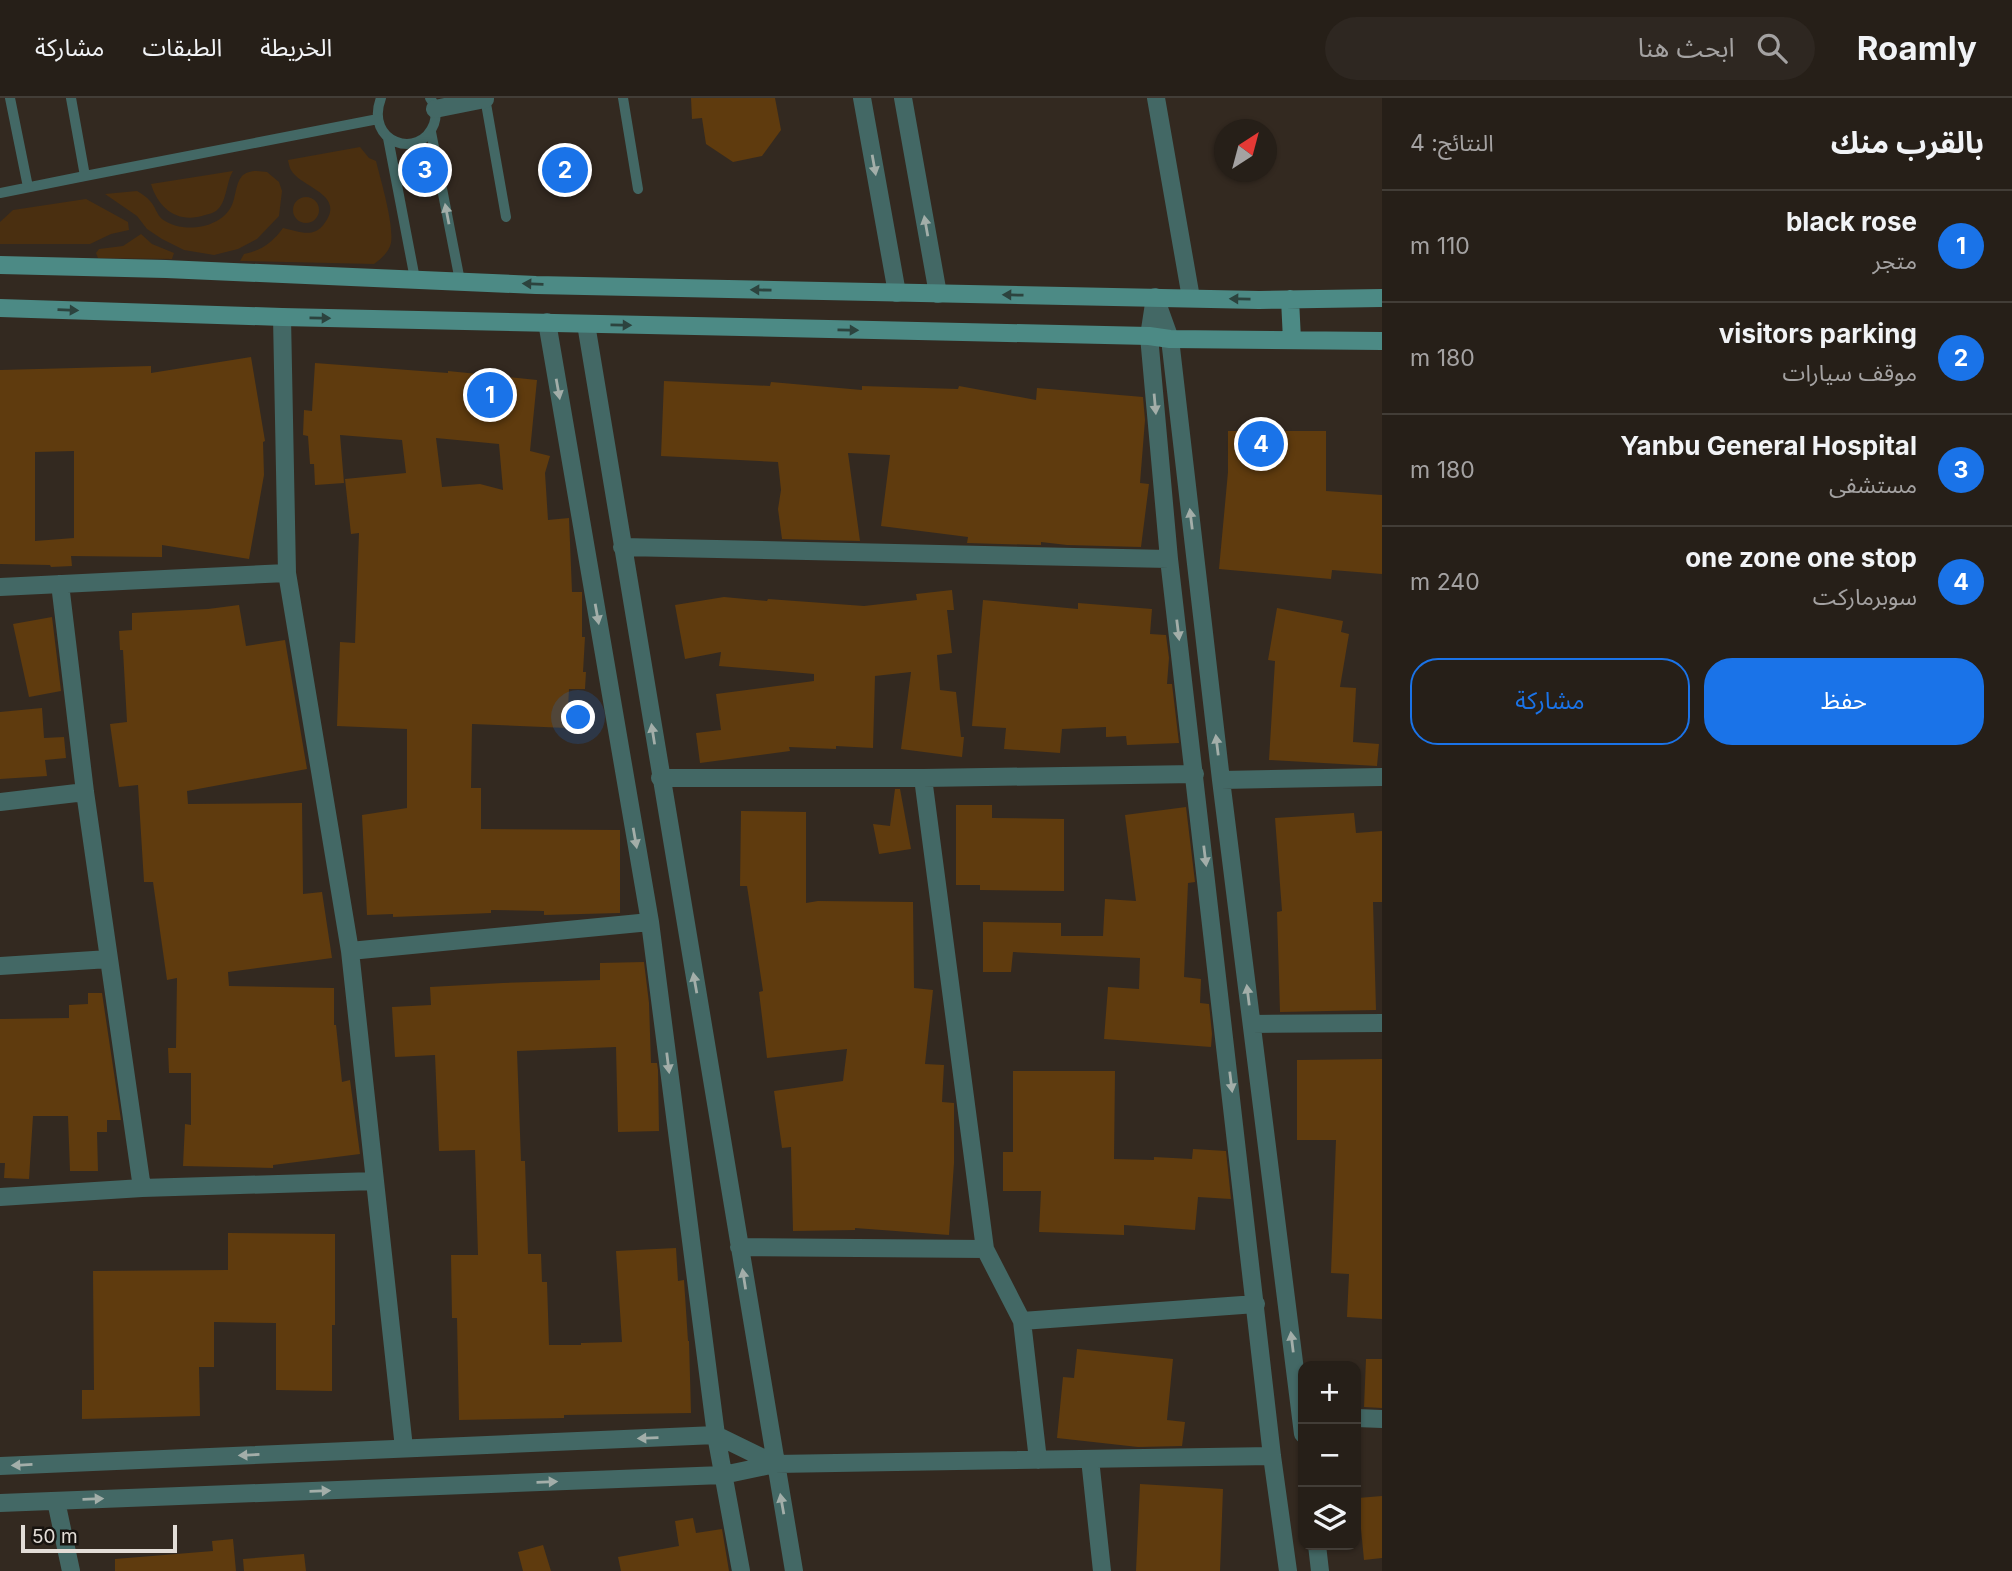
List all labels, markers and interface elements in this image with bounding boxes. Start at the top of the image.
search box [1325,17,1815,80]
text: Roamly [1857,28,1977,68]
icon: search [1753,29,1791,67]
text: ابحث هنا [1638,32,1735,63]
text: مشاركة [35,33,104,62]
text: الطبقات [142,33,222,62]
text: الخريطة [260,33,332,62]
north arrow [1214,119,1277,182]
text: بالقرب منك [1831,124,1984,160]
text: النتائج: 4 [1410,129,1494,157]
pin: 3 [402,144,448,196]
pin: 2 [542,144,588,196]
one-way arrow [869,154,880,176]
one-way arrow [441,203,452,225]
text: black rose [1786,206,1917,237]
one-way arrow [920,215,931,237]
text: 110 m [1410,232,1470,260]
text: 1 [1956,232,1966,260]
text: متجر [1873,247,1917,275]
one-way arrow [522,279,544,290]
one-way arrow [750,284,772,295]
one-way arrow [1002,289,1024,301]
one-way arrow [1229,294,1251,305]
one-way arrow [57,305,79,316]
one-way arrow [309,312,331,324]
text: visitors parking [1719,318,1917,349]
one-way arrow [610,319,632,331]
one-way arrow [838,324,860,336]
text: 180 m [1410,344,1475,372]
text: 2 [1954,344,1968,372]
text: موقف سيارات [1783,359,1917,387]
pin: 1 [467,369,513,421]
one-way arrow [553,379,564,401]
one-way arrow [1150,393,1161,415]
pin: 4 [1238,418,1284,470]
text: Yanbu General Hospital [1620,430,1917,461]
text: 180 m [1410,456,1475,484]
text: 3 [1954,456,1968,484]
text: مستشفى [1829,471,1917,499]
one-way arrow [1185,508,1196,530]
text: one zone one stop [1685,542,1917,573]
text: 240 m [1410,568,1480,596]
text: 4 [1953,568,1969,596]
text: سوبرماركت [1813,583,1917,611]
one-way arrow [592,603,603,625]
one-way arrow [1173,619,1184,641]
button: مشاركة [1410,658,1690,745]
button: حفظ [1704,658,1984,745]
your location [561,700,595,734]
one-way arrow [647,723,658,745]
one-way arrow [1211,734,1222,756]
one-way arrow [630,827,641,849]
one-way arrow [1199,845,1210,867]
one-way arrow [689,971,700,993]
one-way arrow [1242,984,1253,1006]
one-way arrow [662,1052,673,1074]
one-way arrow [1225,1071,1236,1093]
one-way arrow [738,1268,749,1290]
one-way arrow [1286,1331,1297,1353]
map controls [1298,1361,1361,1550]
button: + [1298,1361,1361,1424]
button: − [1298,1424,1361,1487]
one-way arrow [636,1432,658,1443]
one-way arrow [238,1449,260,1460]
one-way arrow [11,1459,33,1470]
one-way arrow [537,1476,559,1487]
one-way arrow [309,1485,331,1496]
button: layers [1298,1487,1361,1550]
one-way arrow [776,1493,787,1515]
one-way arrow [82,1494,104,1505]
scale bar [21,1522,177,1554]
text: 50 m [32,1525,78,1548]

